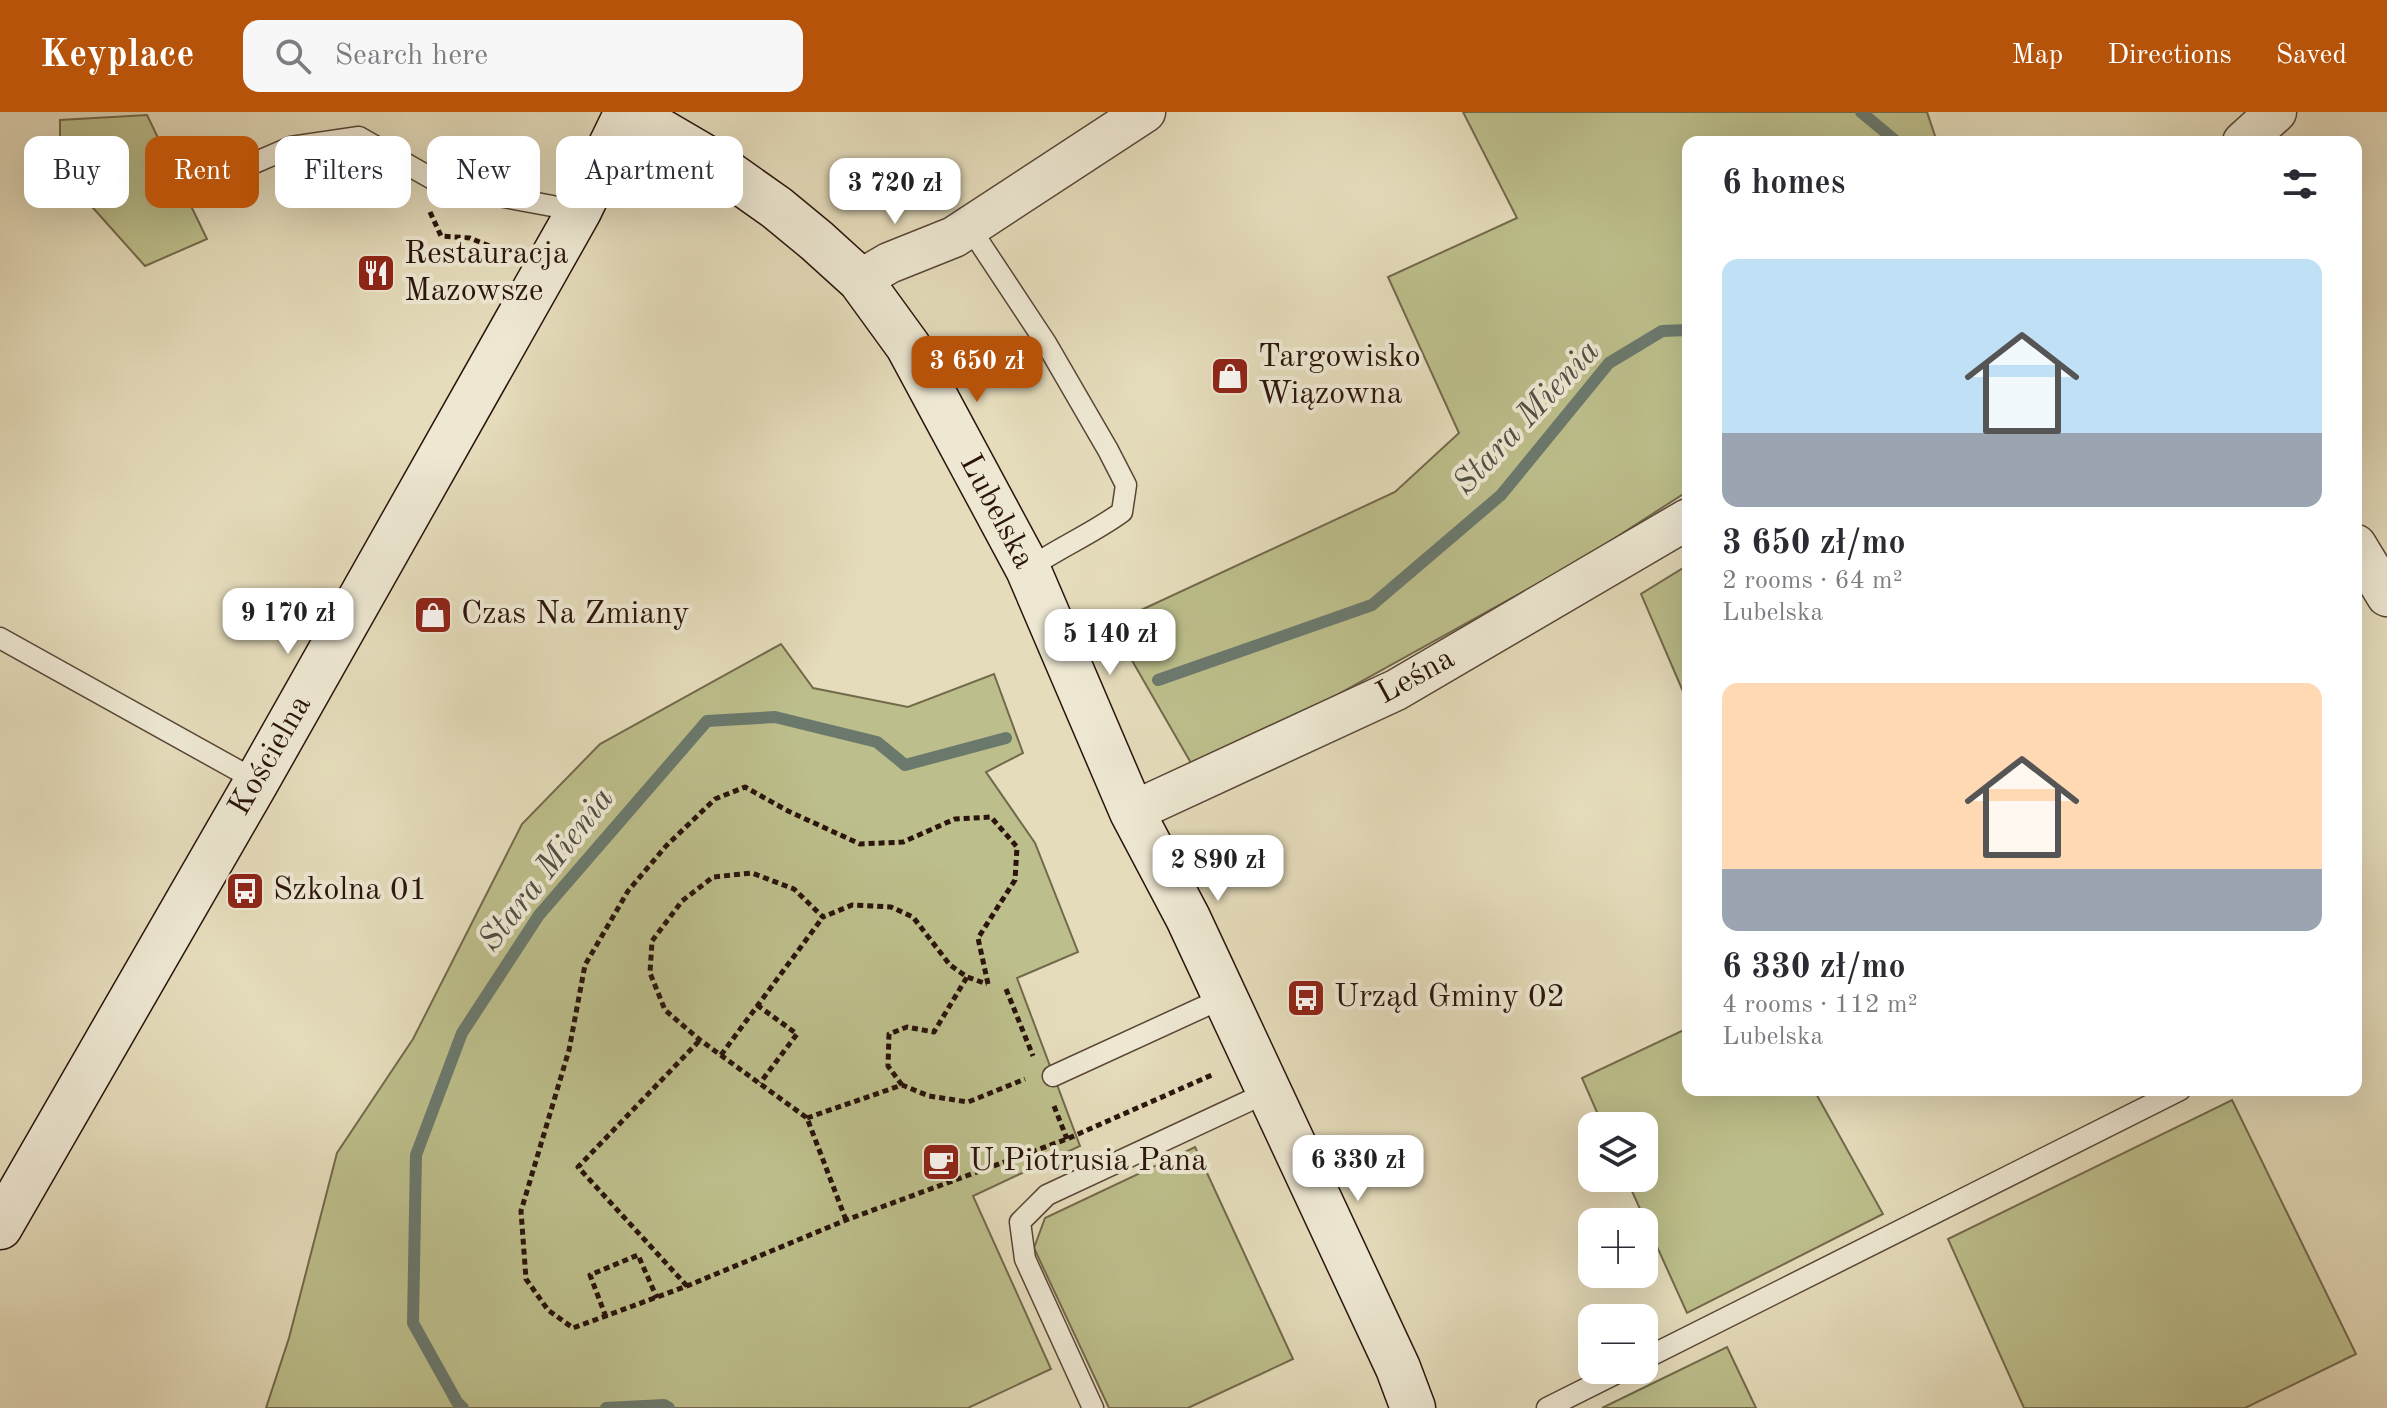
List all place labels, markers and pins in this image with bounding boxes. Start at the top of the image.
pin: 3 720 zł [812,158,978,226]
place label: Restauracja Mazowsze [404,239,569,308]
restaurant icon: Restauracja Mazowsze [355,252,397,294]
pin: 3 650 zł [894,336,1060,404]
place label: Targowisko Wiązowna [1258,342,1421,411]
shop icon: Targowisko Wiązowna [1209,355,1251,397]
pin: 9 170 zł [205,588,371,656]
shop icon: Czas Na Zmiany [412,594,454,636]
place label: Czas Na Zmiany [461,599,690,631]
pin: 5 140 zł [1027,609,1193,677]
pin: 2 890 zł [1135,835,1301,903]
bus stop icon: Szkolna 01 [224,870,266,912]
place label: Szkolna 01 [273,875,427,907]
bus stop icon: Urząd Gminy 02 [1285,977,1327,1019]
place label: Urząd Gminy 02 [1334,982,1565,1014]
pin: 6 330 zł [1275,1135,1441,1203]
cafe icon: U Piotrusia Pana [920,1141,962,1183]
place label: U Piotrusia Pana [969,1146,1207,1178]

